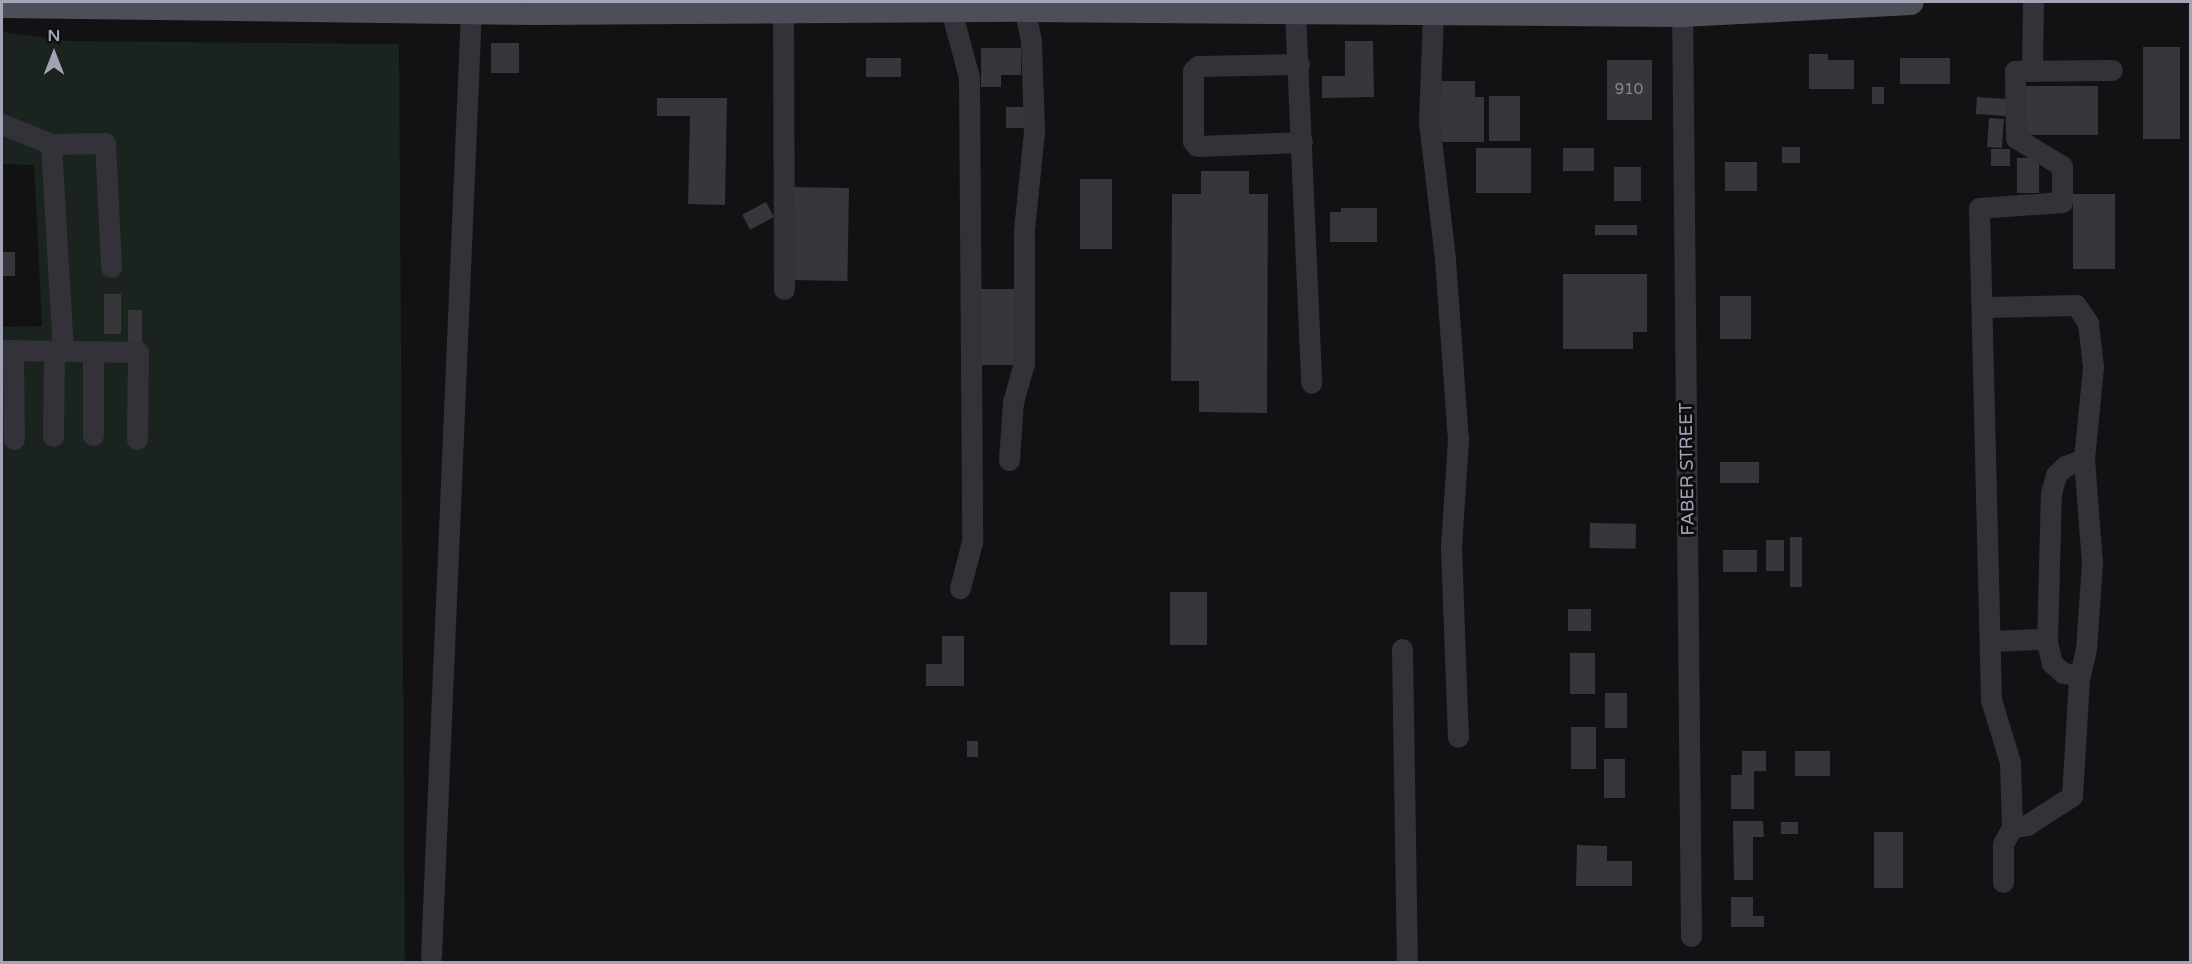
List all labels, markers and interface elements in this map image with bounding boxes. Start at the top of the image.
north arrow [24,24,84,84]
text: N [48,26,60,46]
house number: 910 [1615,81,1643,99]
street label: FABER STREET [1675,402,1699,536]

